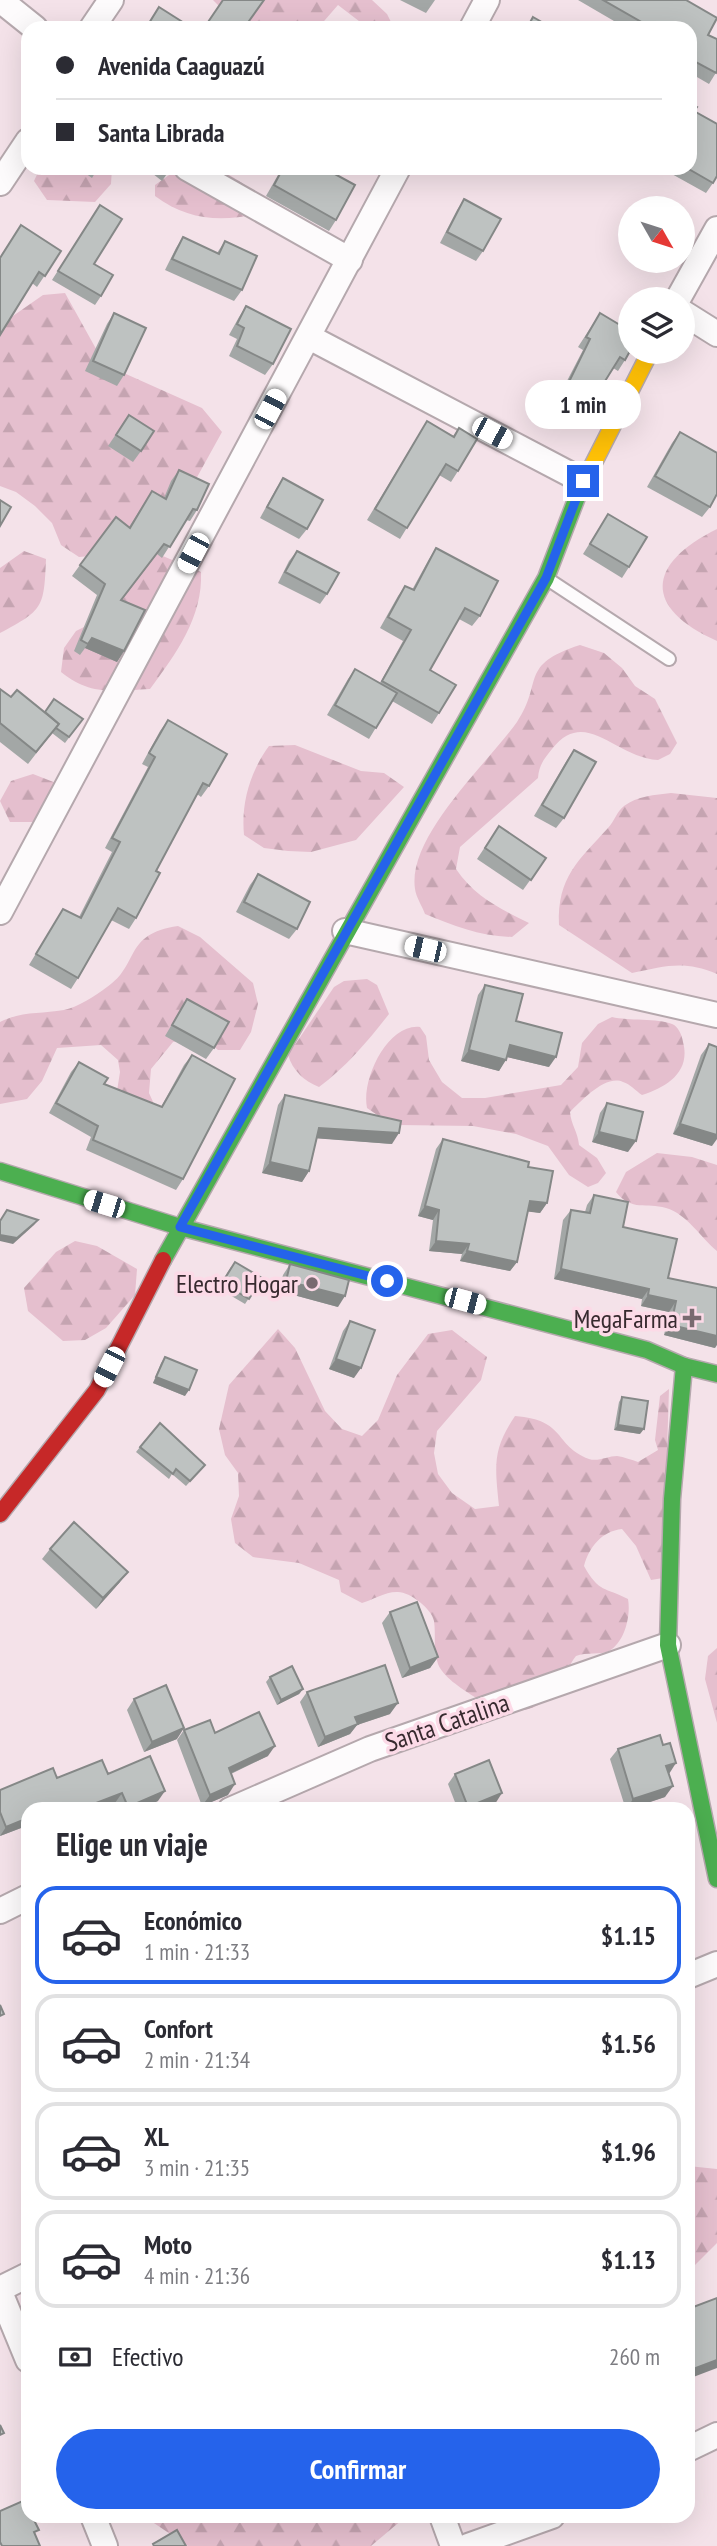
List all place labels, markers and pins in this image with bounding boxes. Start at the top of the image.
place label: Electro Hogar [176,1267,298,1300]
marker: Electro Hogar [304,1275,320,1291]
place label: MegaFarma [574,1302,678,1335]
marker: MegaFarma [684,1310,700,1326]

